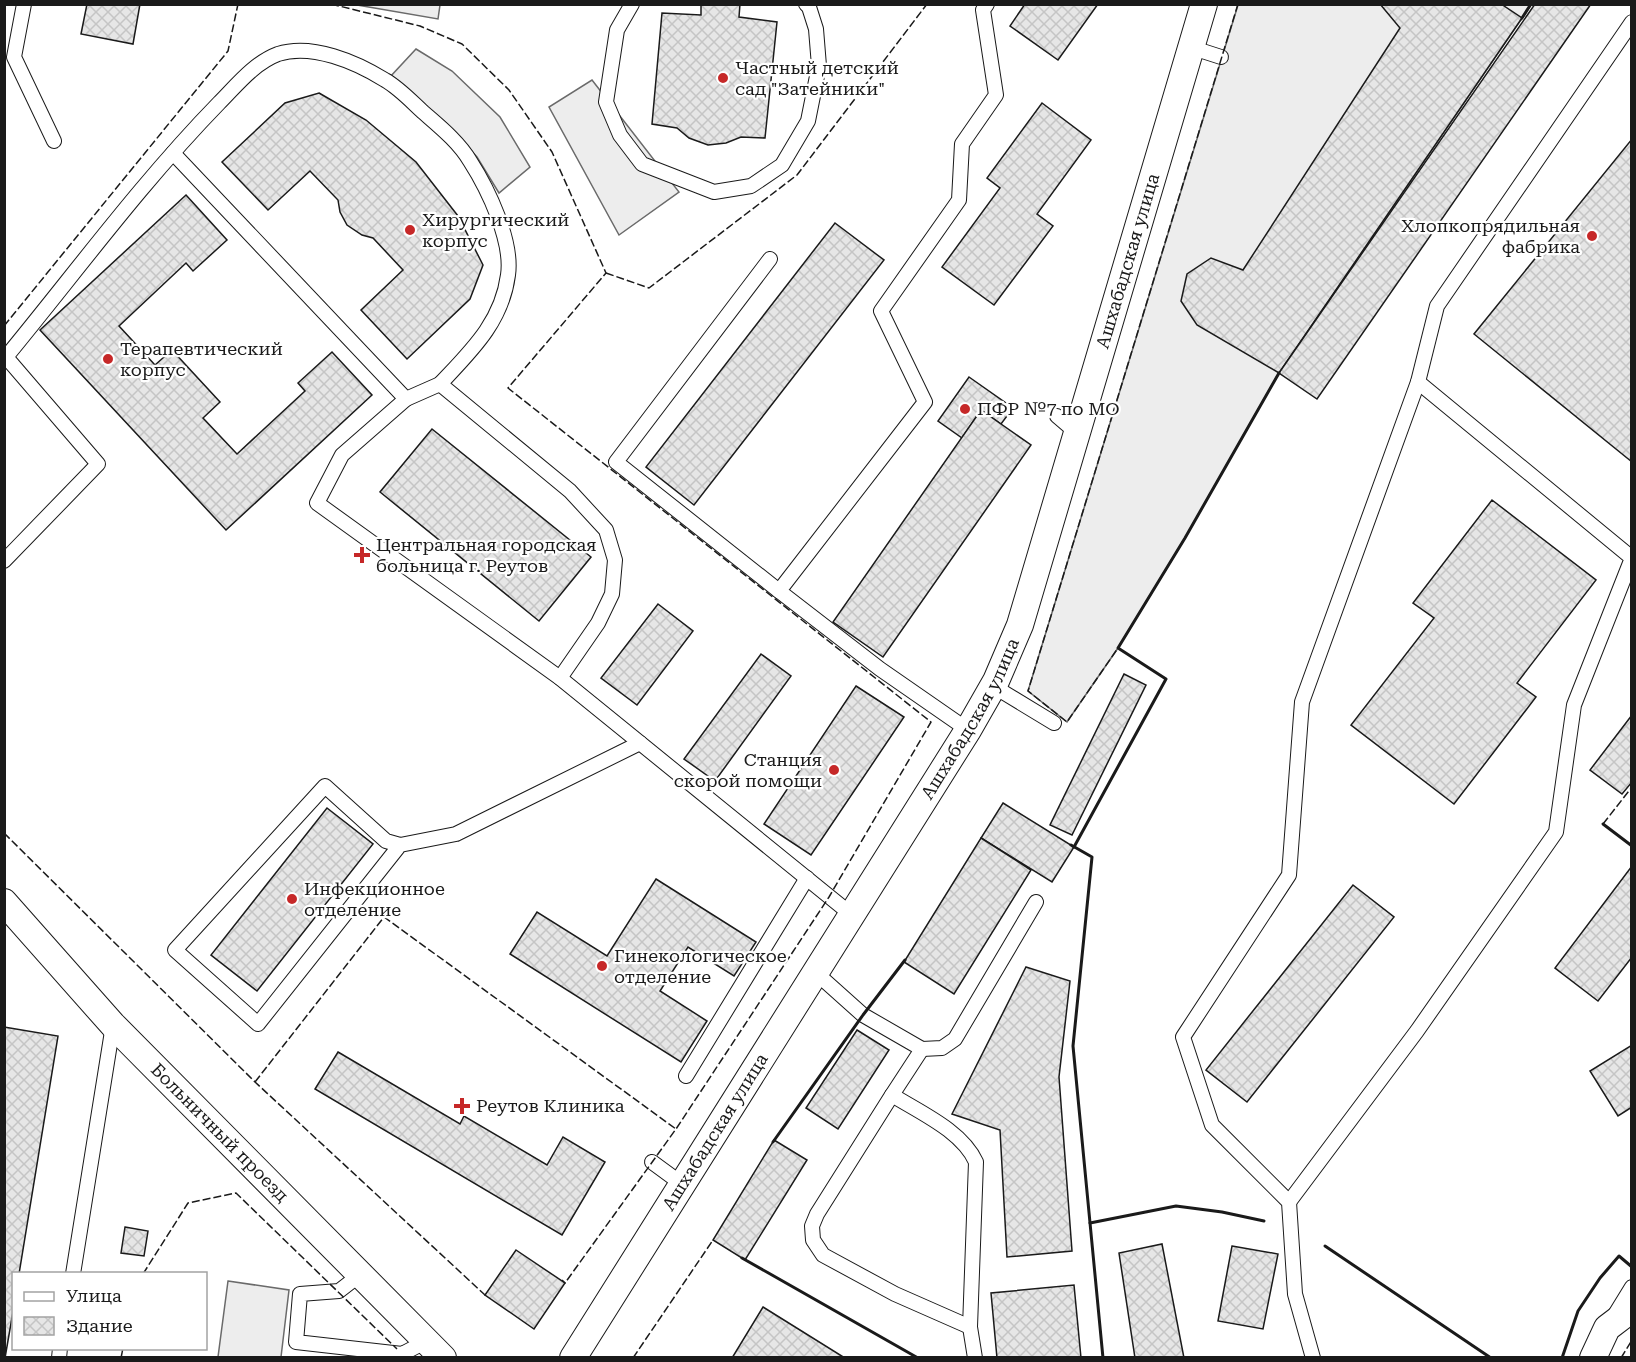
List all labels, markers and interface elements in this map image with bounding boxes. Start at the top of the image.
place label: Частный детский сад "Затейники" [735,57,899,99]
marker: Частный детский сад "Затейники" [716,71,730,85]
street label: Ашхабадская улица [1092,171,1163,351]
place label: Хирургический корпус [422,209,569,251]
place label: Хлопкопрядильная фабрика [1401,215,1580,257]
marker: Хирургический корпус [403,223,417,237]
marker: Хлопкопрядильная фабрика [1585,229,1599,243]
place label: Терапевтический корпус [120,338,283,380]
marker: Терапевтический корпус [101,352,115,366]
place label: ПФР №7 по МО [977,398,1120,419]
marker: ПФР №7 по МО [958,402,972,416]
place label: Центральная городская больница г. Реутов [376,534,596,576]
marker: Центральная городская больница г. Реутов [353,546,371,564]
street label: Ашхабадская улица [916,635,1023,803]
place label: Станция скорой помощи [674,749,822,791]
marker: Станция скорой помощи [827,763,841,777]
place label: Инфекционное отделение [304,878,445,920]
marker: Инфекционное отделение [285,892,299,906]
place label: Гинекологическое отделение [614,945,787,987]
marker: Гинекологическое отделение [595,959,609,973]
street label: Ашхабадская улица [658,1049,772,1214]
street label: Больничный проезд [147,1059,293,1206]
place label: Реутов Клиника [476,1095,625,1116]
marker: Реутов Клиника [453,1097,471,1115]
legend [12,1272,207,1350]
text: Улица [66,1285,122,1306]
text: Здание [66,1315,133,1336]

